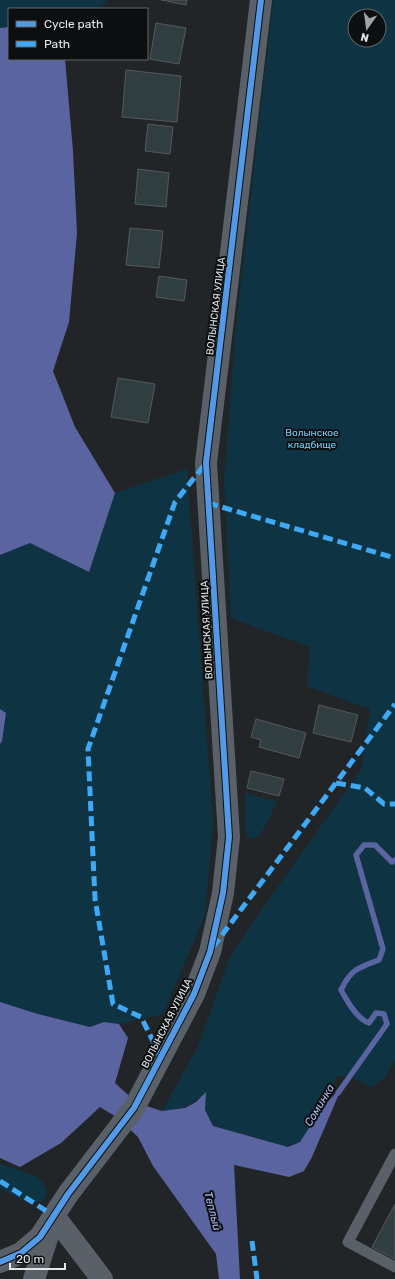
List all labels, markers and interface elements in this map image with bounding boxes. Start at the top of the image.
legend [8,8,148,60]
north arrow [347,8,387,48]
text: Cycle path [44,17,103,31]
text: N [359,30,370,44]
text: Path [44,37,70,51]
street label: ВОЛЫНСКАЯ УЛИЦА [204,256,228,356]
park label: Волынское кладбище [285,427,339,451]
street label: ВОЛЫНСКАЯ УЛИЦА [198,580,216,680]
street label: ВОЛЫНСКАЯ УЛИЦА [139,977,195,1070]
water label: Соминка [302,1081,337,1129]
water label: Теплый [201,1190,224,1232]
scale bar [10,1245,65,1271]
text: 20 m [16,1252,44,1266]

